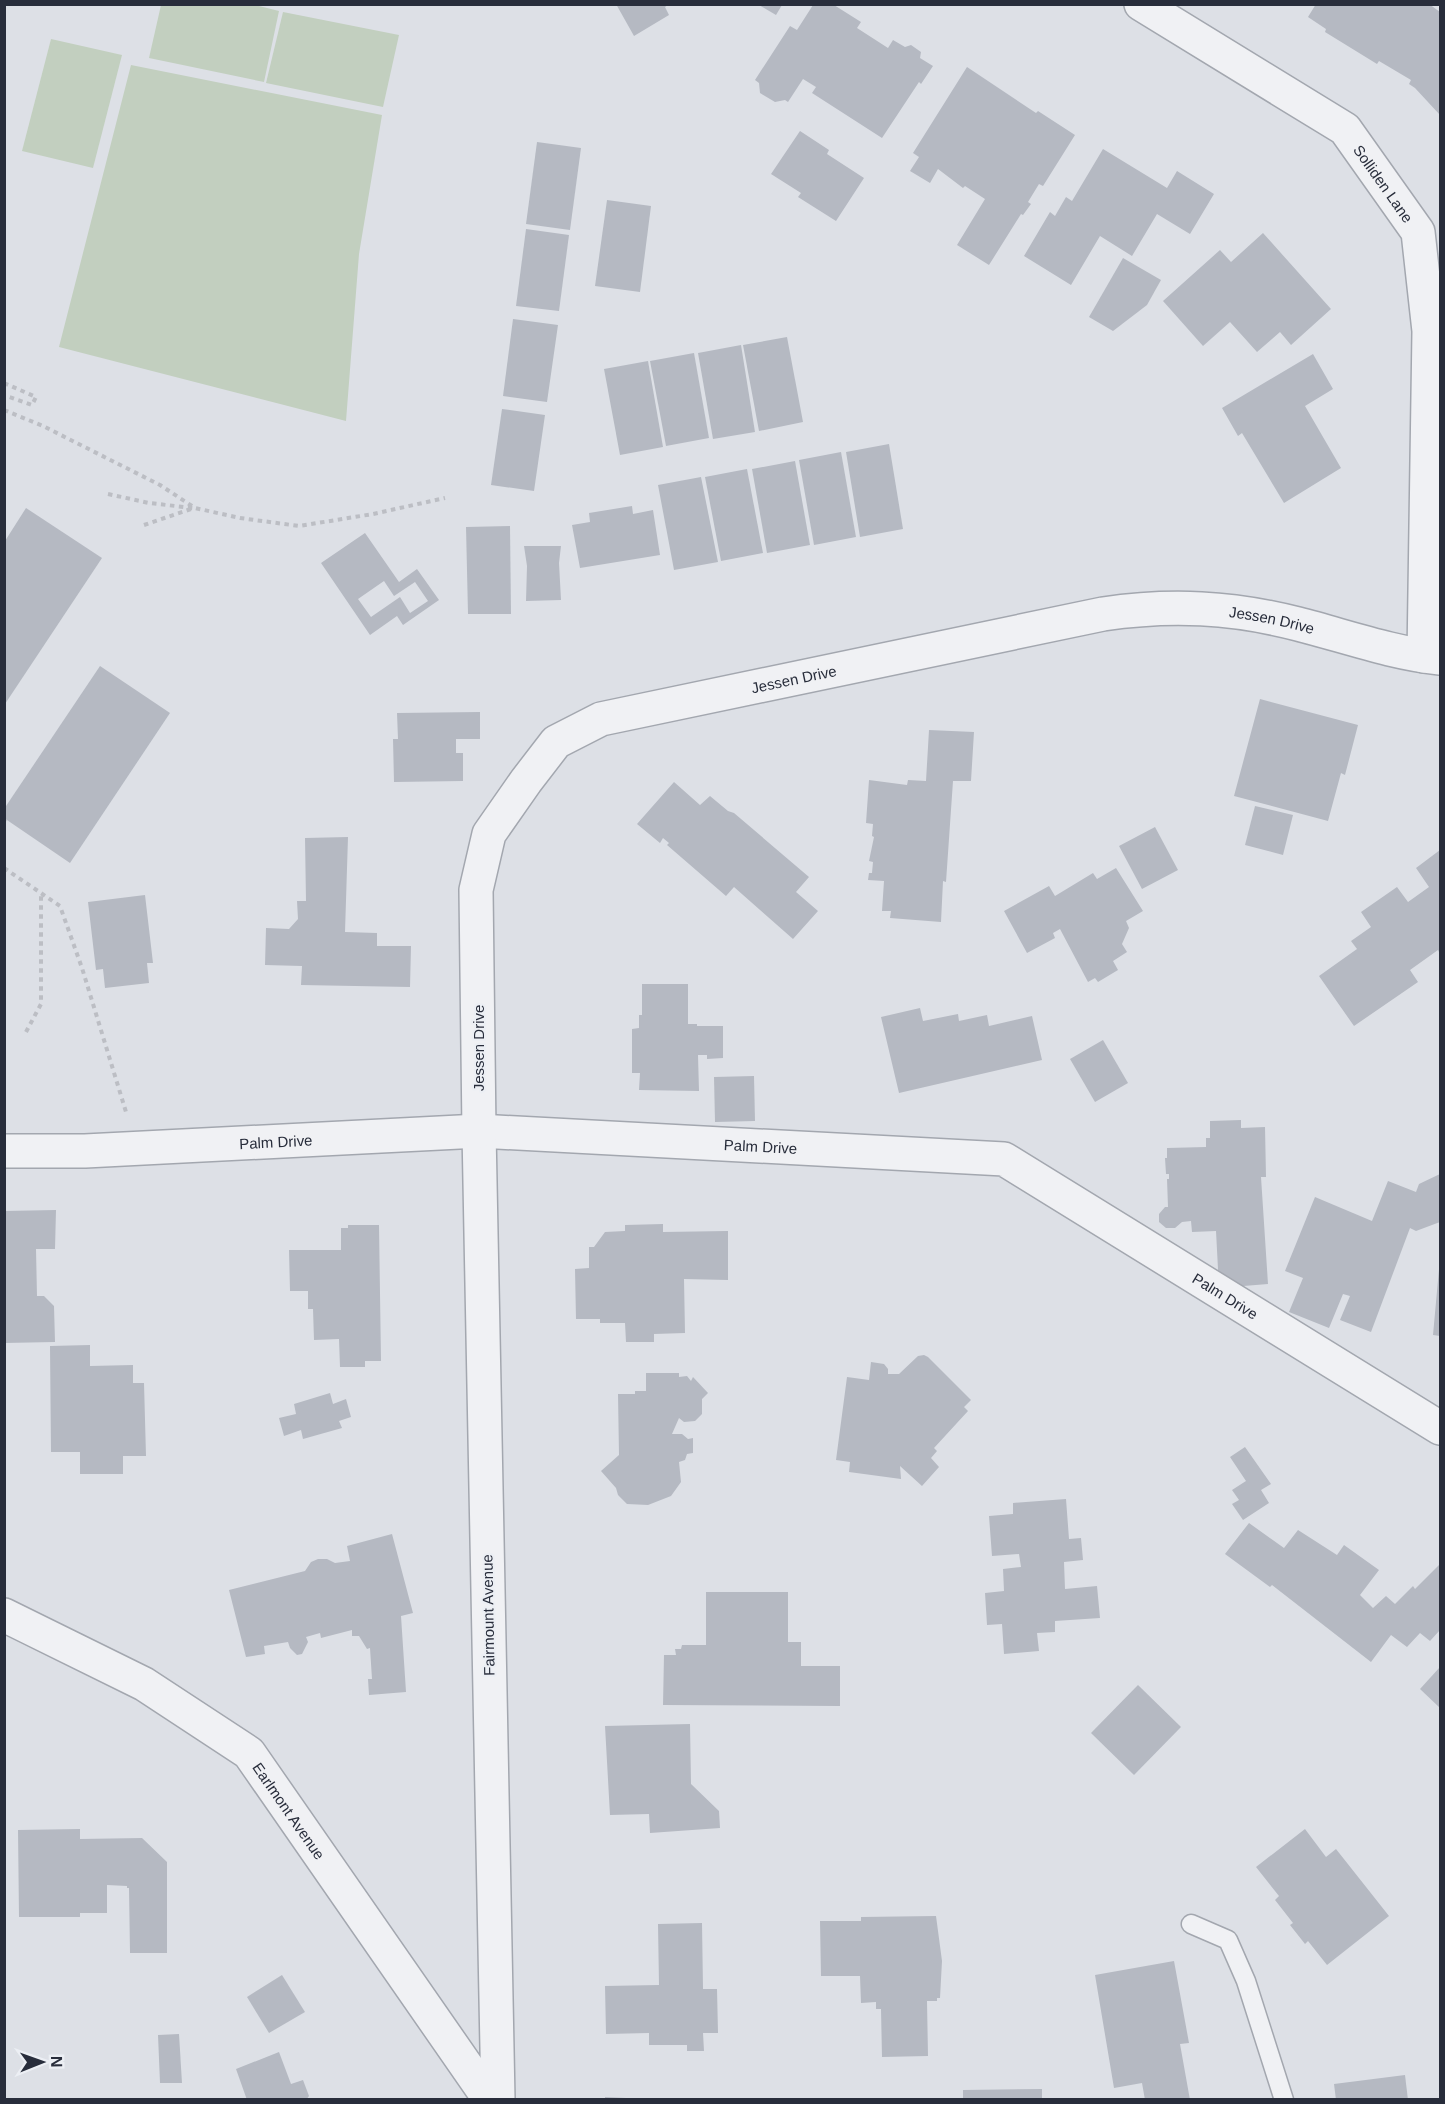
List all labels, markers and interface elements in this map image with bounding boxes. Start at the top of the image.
street label: Solliden Lane [1350,141,1417,225]
street label: Jessen Drive [1228,603,1316,637]
street label: Jessen Drive [750,661,838,696]
street label: Jessen Drive [470,1005,487,1091]
street label: Palm Drive [239,1131,313,1152]
street label: Palm Drive [723,1136,798,1156]
street label: Palm Drive [1190,1269,1261,1322]
street label: Fairmount Avenue [478,1554,498,1676]
street label: Earlmont Avenue [250,1759,329,1862]
north arrow [12,2032,72,2092]
text: N [48,2056,65,2068]

